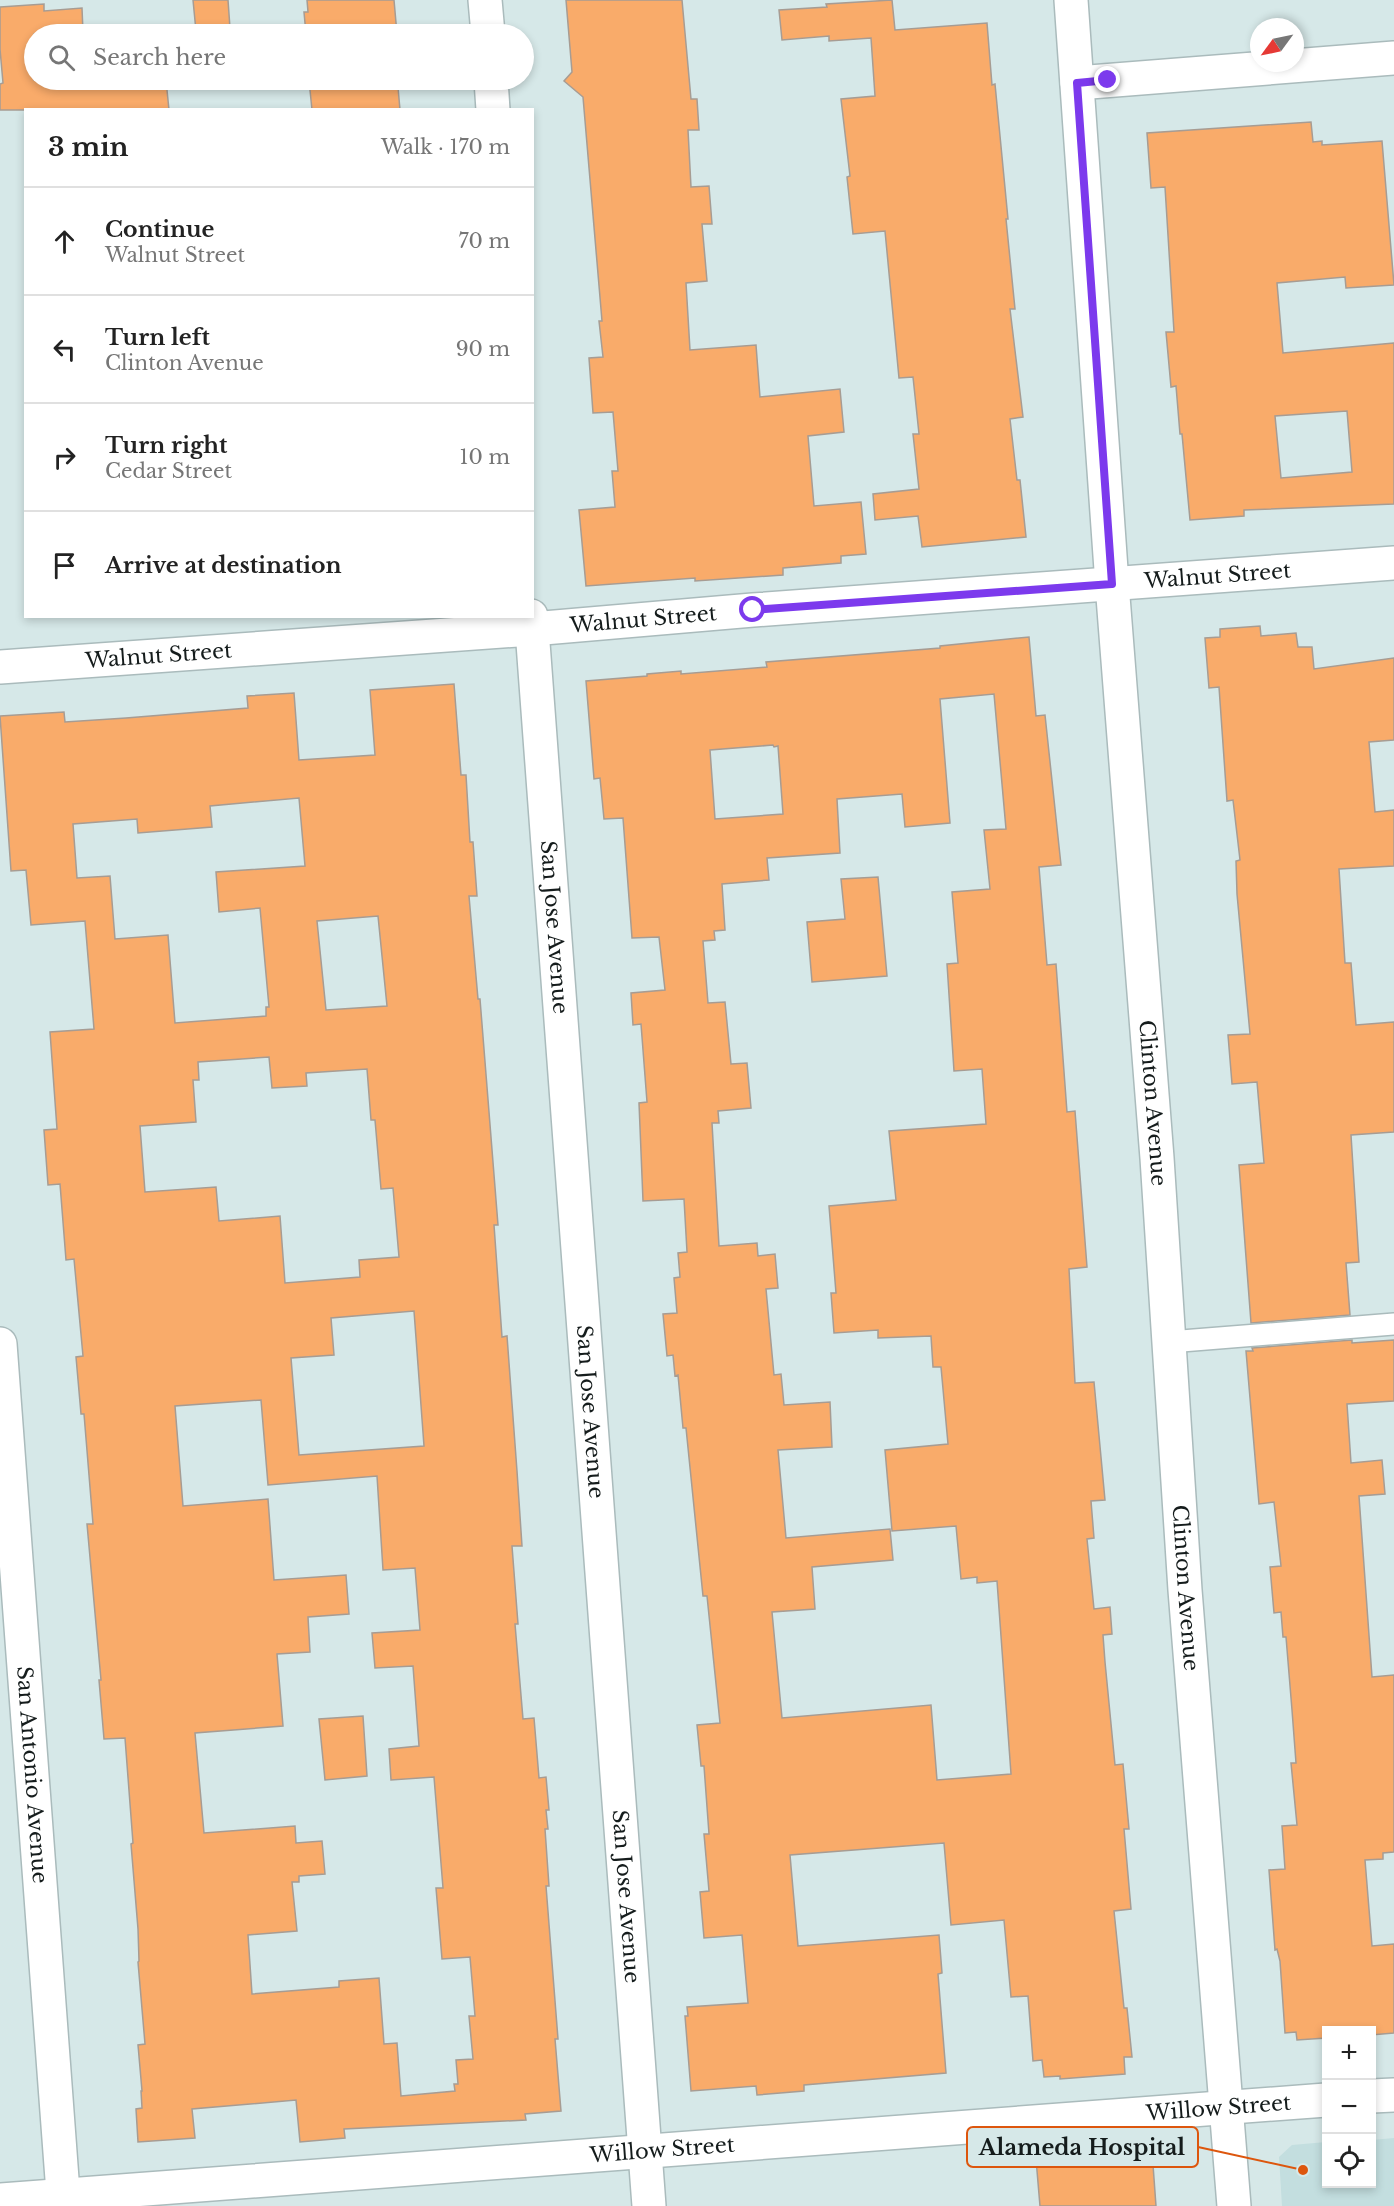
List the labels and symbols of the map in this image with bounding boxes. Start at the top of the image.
north arrow [1250,18,1304,72]
route end [1094,66,1120,92]
street label: Walnut Street [1142,558,1292,594]
route start [739,596,765,622]
street label: Walnut Street [568,600,718,639]
street label: Walnut Street [83,637,233,674]
street label: San Jose Avenue [535,839,573,1015]
street label: Clinton Avenue [1133,1019,1172,1187]
street label: San Jose Avenue [571,1324,609,1500]
street label: Clinton Avenue [1166,1504,1204,1672]
street label: San Antonio Avenue [11,1665,53,1884]
street label: San Jose Avenue [607,1809,645,1984]
street label: Willow Street [1144,2090,1292,2127]
callout: Alameda Hospital [967,2127,1198,2167]
street label: Willow Street [588,2132,736,2169]
text: Alameda Hospital [978,2134,1185,2161]

